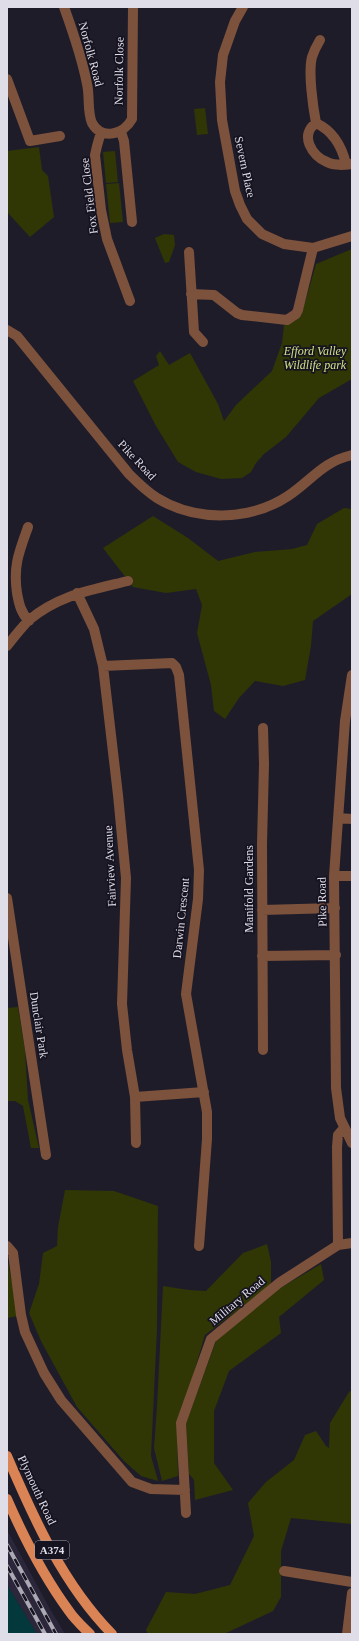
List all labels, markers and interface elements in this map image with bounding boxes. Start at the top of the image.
street label: Norfolk Road [76,20,106,88]
street label: Norfolk Close [111,37,127,105]
street label: Severn Place [232,135,258,199]
street label: Fox Field Close [77,157,101,235]
park label: Efford Valley Wildlife park [283,344,347,372]
street label: Pike Road [115,437,159,483]
street label: Fairview Avenue [101,825,119,907]
street label: Manifold Gardens [242,845,256,933]
street label: Darwin Crescent [170,876,192,959]
street label: Pike Road [315,877,329,927]
street label: Dunclair Park [27,991,51,1059]
street label: Military Road [207,1274,267,1328]
street label: Plymouth Road [15,1453,59,1527]
road number: A374 [35,1541,69,1559]

